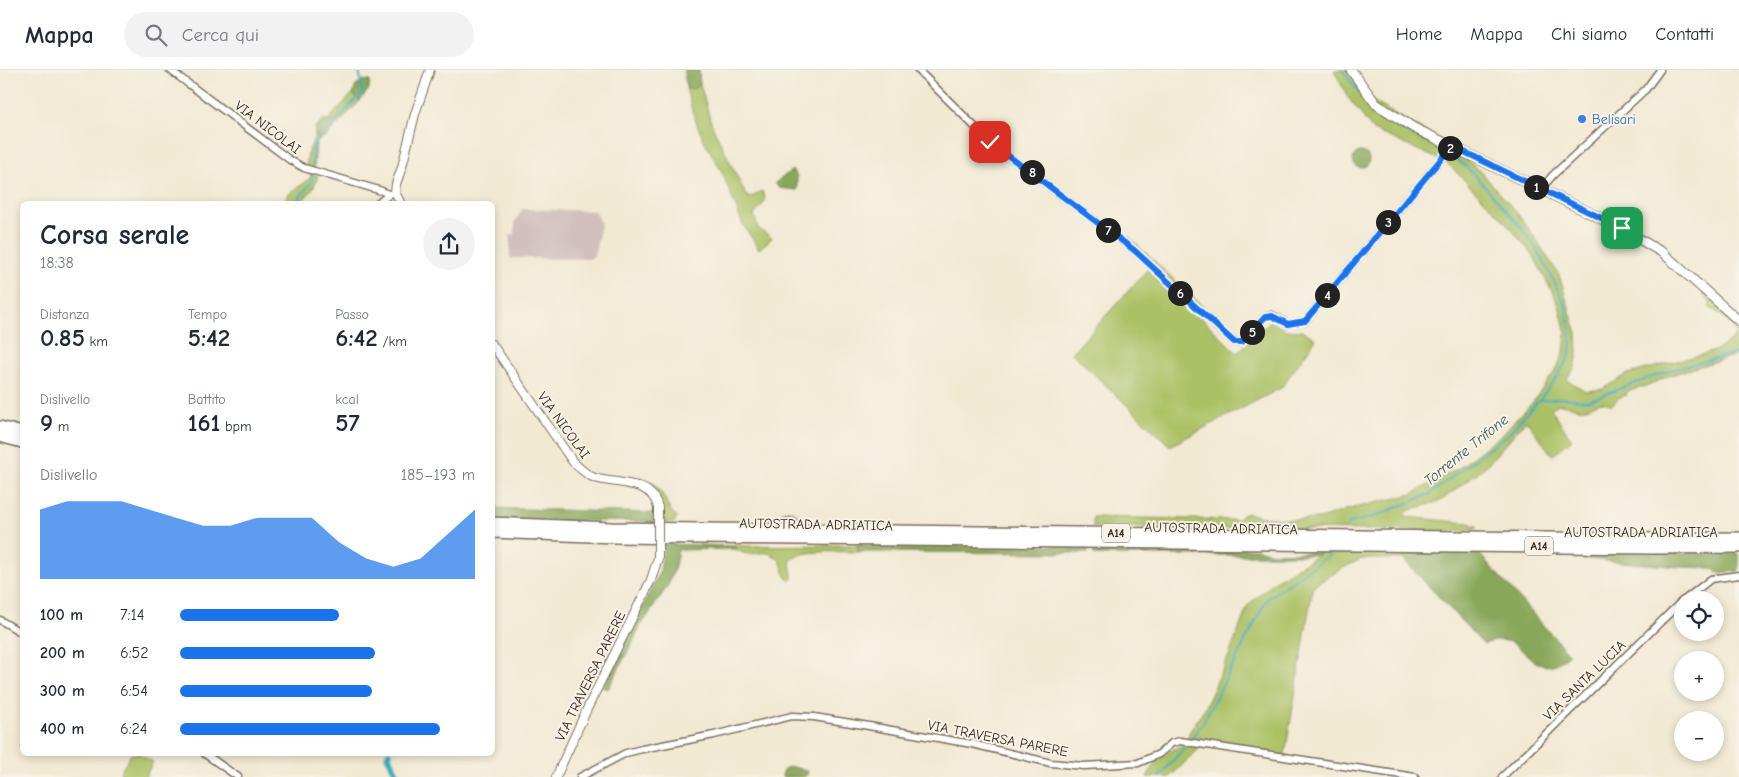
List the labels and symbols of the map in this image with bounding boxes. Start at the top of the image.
street label: VIA NICOLAI [231,97,304,158]
place label: Belisari [1592,111,1636,128]
marker: Belisari [1576,113,1588,125]
pin [969,121,1011,163]
pin: 2 [1438,136,1462,160]
pin: 8 [1020,160,1044,184]
pin: 1 [1524,174,1548,200]
pin [1601,207,1643,249]
pin: 3 [1376,210,1400,234]
pin: 7 [1096,218,1120,242]
pin: 6 [1168,280,1192,306]
pin: 4 [1314,282,1340,308]
pin: 5 [1240,320,1264,344]
street label: VIA NICOLAI [534,389,593,462]
water label: Torrente Trifone [1420,410,1512,490]
street label: AUTOSTRADA ADRIATICA [739,515,893,534]
street label: AUTOSTRADA ADRIATICA [1144,519,1298,538]
road number: A14 [1102,523,1130,542]
street label: AUTOSTRADA ADRIATICA [1564,524,1718,541]
road number: A14 [1525,536,1553,556]
street label: VIA TRAVERSA PARERE [552,608,629,744]
street label: VIA SANTA LUCIA [1540,637,1629,724]
street label: VIA TRAVERSA PARERE [926,717,1070,760]

